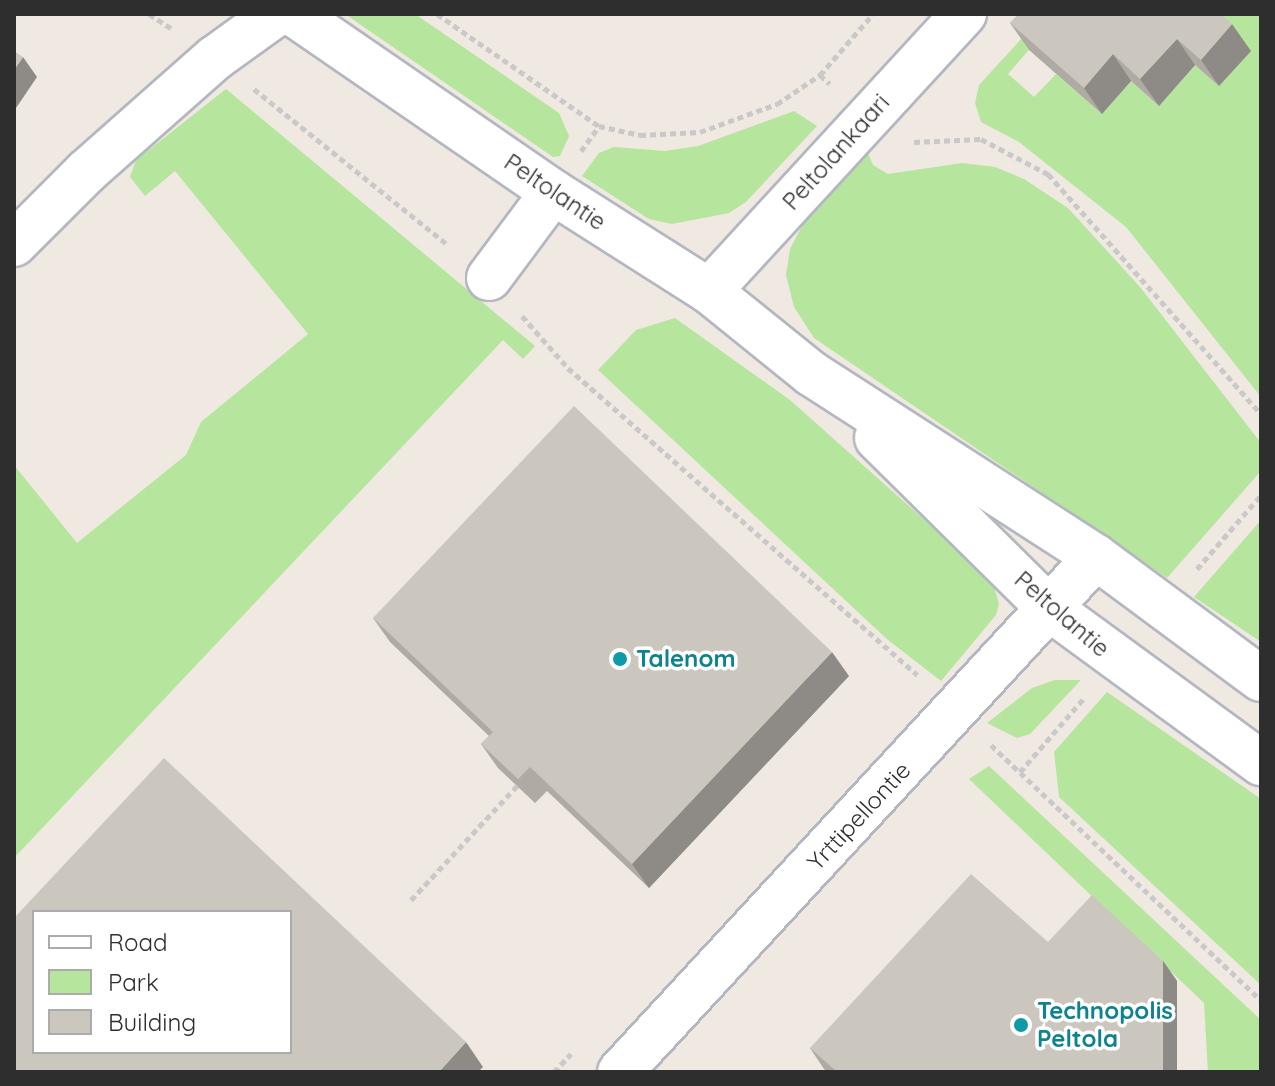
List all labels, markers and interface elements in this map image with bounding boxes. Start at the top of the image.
street label: Peltolankaari [776,88,896,216]
street label: Peltolantie [499,148,611,236]
street label: Peltolantie [1009,565,1115,663]
place label: Talenom [636,645,736,673]
marker: Talenom [611,650,629,668]
street label: Yrttipellontie [802,756,916,876]
legend [32,910,292,1054]
text: Road [108,927,168,957]
text: Park [108,967,159,997]
place label: Technopolis Peltola [1037,997,1173,1053]
text: Building [108,1007,196,1037]
marker: Technopolis Peltola [1012,1016,1030,1034]

